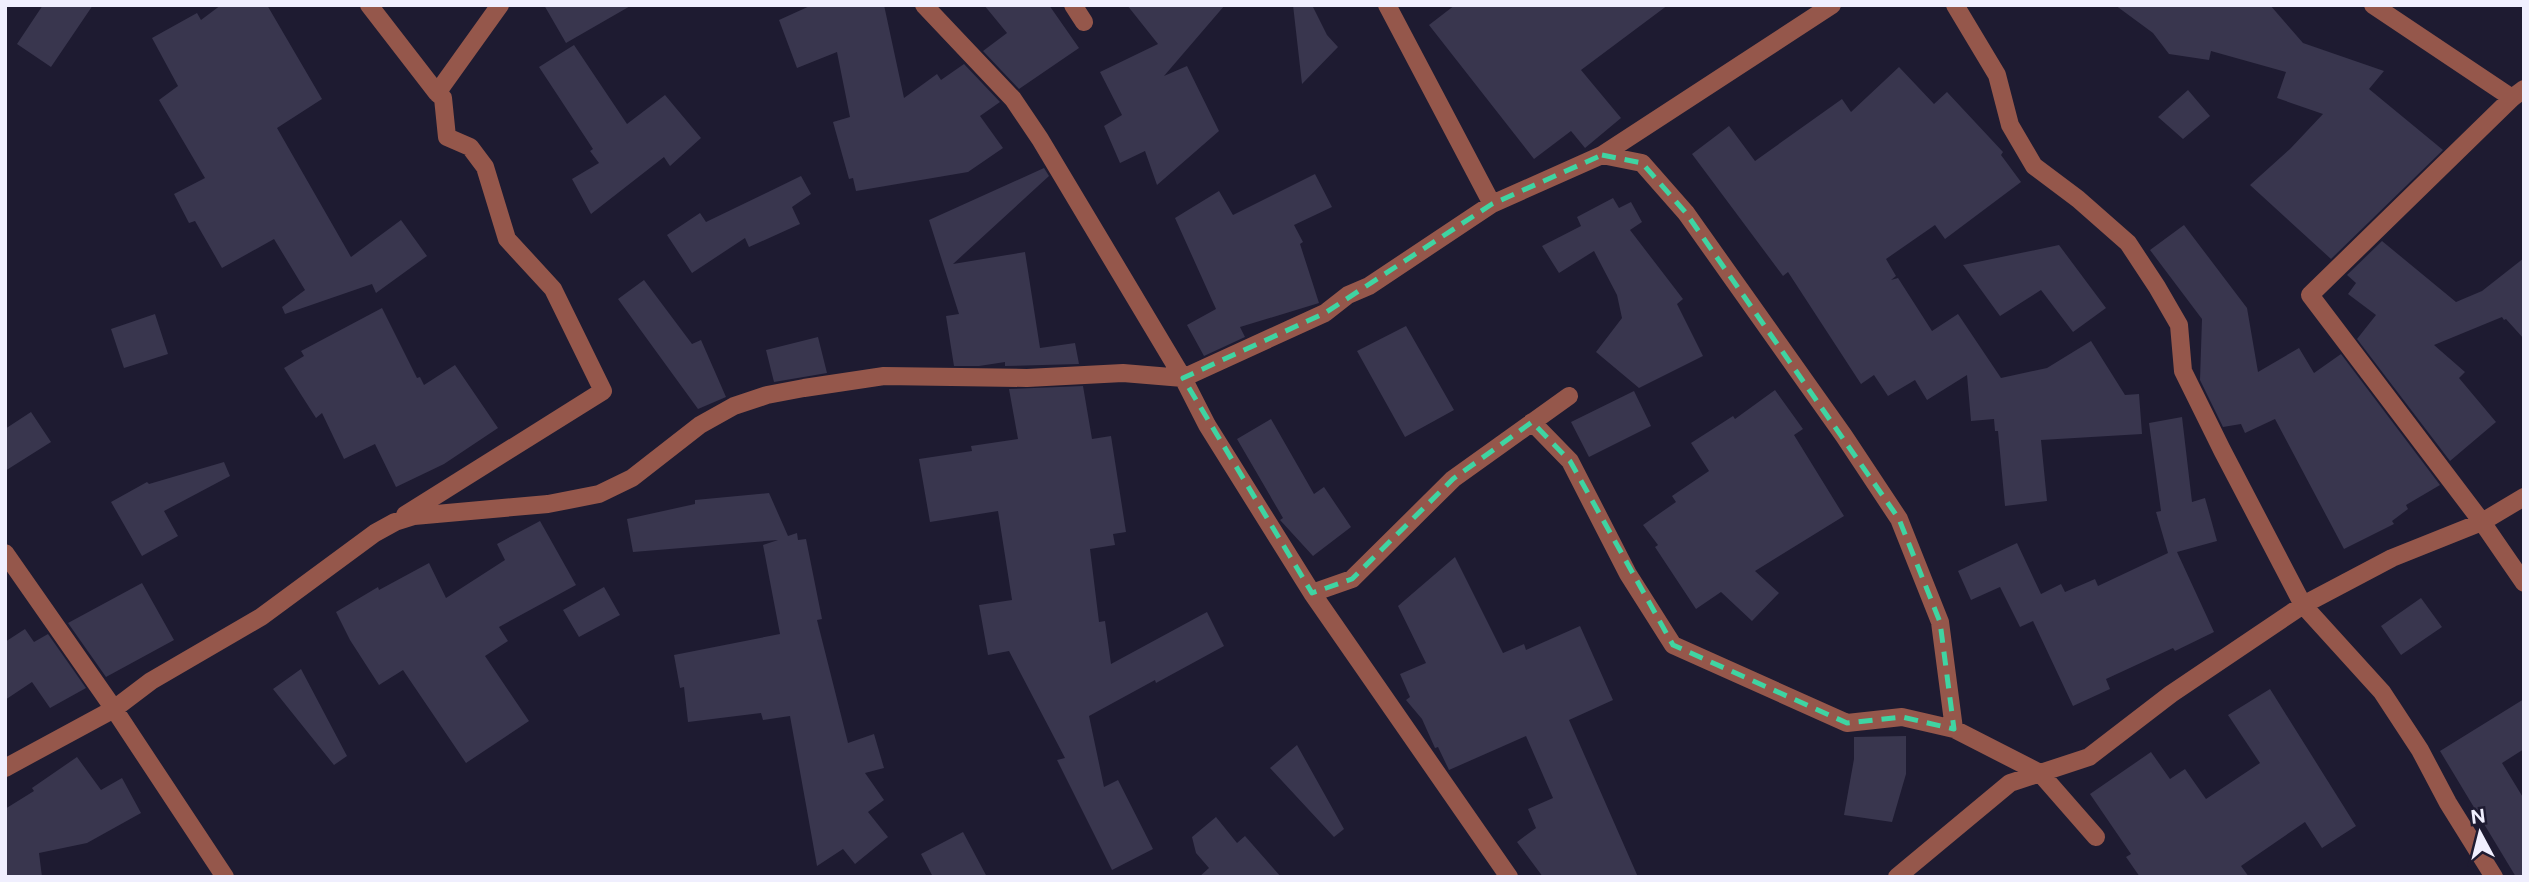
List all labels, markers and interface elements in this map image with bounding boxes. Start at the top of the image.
north arrow [2445,798,2515,868]
text: N [2469,804,2487,828]

